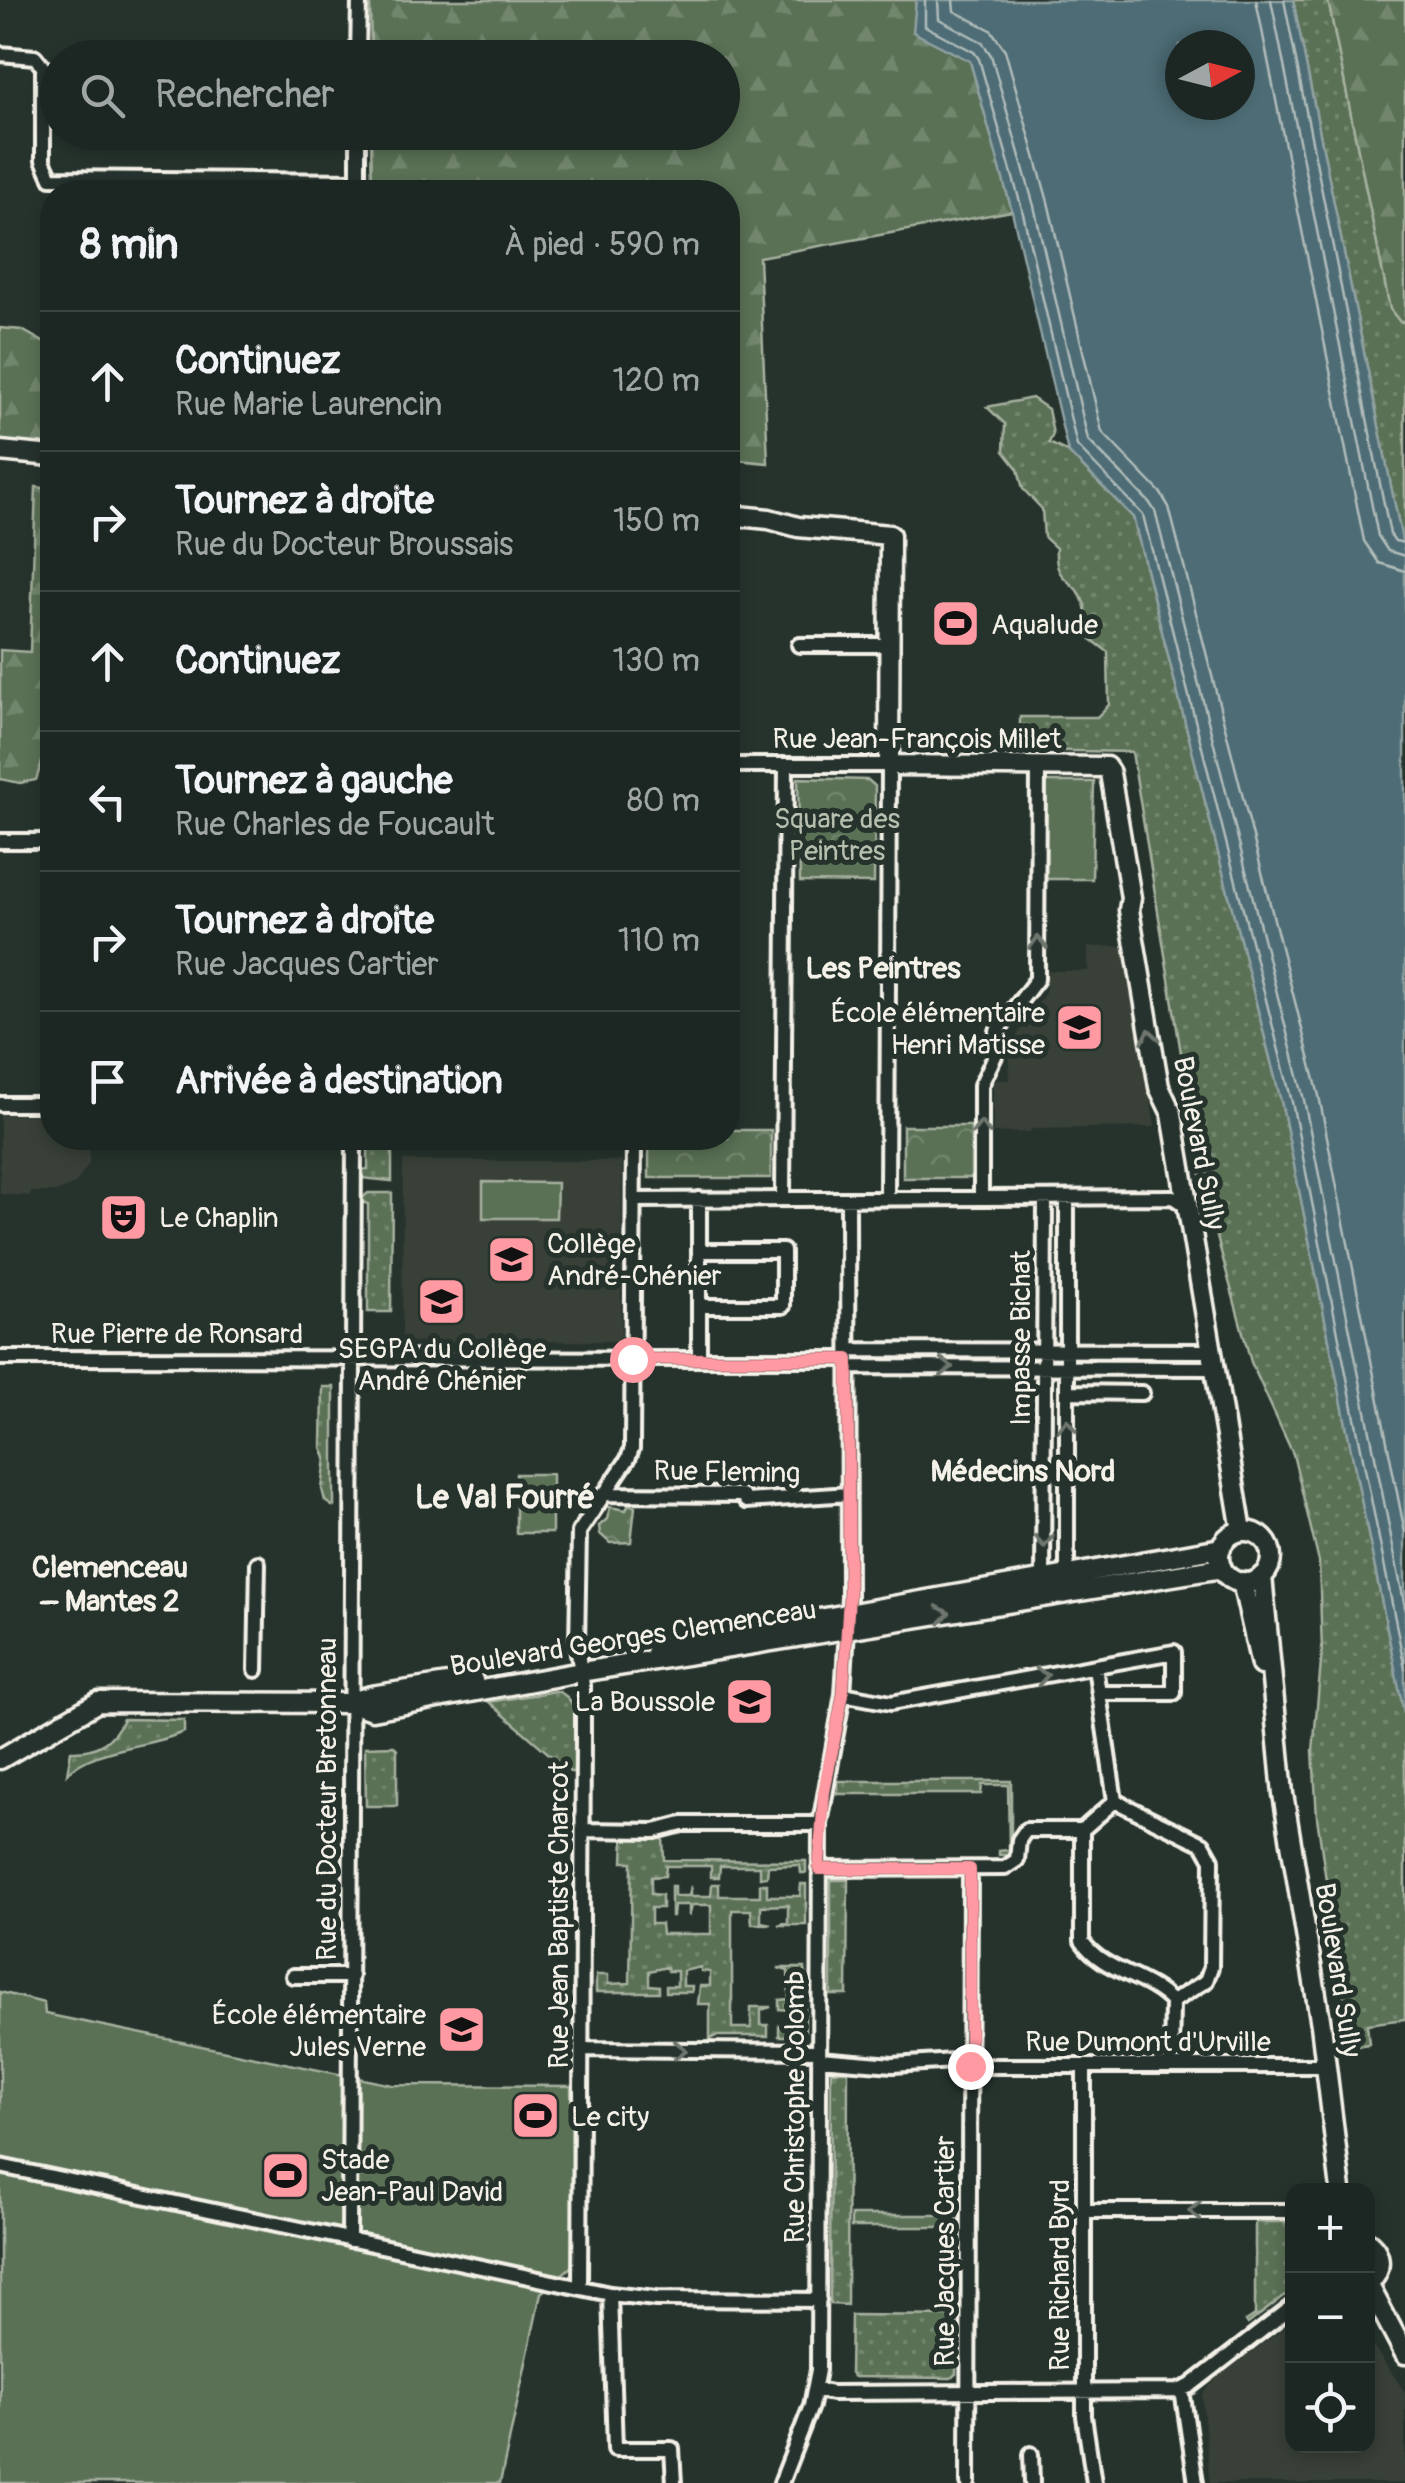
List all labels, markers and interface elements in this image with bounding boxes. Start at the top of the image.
north arrow [1165,30,1255,120]
search box [40,40,740,150]
icon: search [75,68,130,123]
text: Rechercher [155,71,335,119]
text: 8 min [80,219,178,271]
text: À pied · 590 m [504,225,700,265]
text: Continuez [175,337,340,385]
icon: ahead [80,354,135,409]
text: 120 m [612,361,700,401]
text: Rue Marie Laurencin [175,385,442,425]
text: Tournez à droite [175,477,434,525]
icon: right [80,494,135,549]
text: 150 m [613,501,700,541]
text: Rue du Docteur Broussais [175,525,513,565]
sports icon: Aqualude [930,598,982,650]
place label: Aqualude [991,608,1098,643]
icon: ahead [80,634,135,689]
text: Continuez [175,637,340,685]
text: 130 m [612,641,700,681]
street label: Rue Jean-François Millet [773,722,1062,757]
text: Tournez à gauche [175,757,452,805]
icon: left [80,774,135,829]
text: 80 m [627,781,700,821]
park label: Square des Peintres [774,802,901,869]
text: Rue Charles de Foucault [175,805,495,845]
text: Tournez à droite [175,897,434,945]
icon: right [80,914,135,969]
text: 110 m [618,921,700,961]
one-way arrow [1027,934,1049,950]
text: Rue Jacques Cartier [175,945,439,985]
district label: Les Peintres [805,950,961,987]
place label: École élémentaire Henri Matisse [831,996,1045,1063]
school or university icon: École élémentaire Henri Matisse [1054,1002,1106,1054]
one-way arrow [1140,1028,1161,1044]
icon: arrive [80,1054,135,1109]
street label: Boulevard Sully [1165,1054,1233,1233]
text: Arrivée à destination [175,1057,503,1105]
one-way arrow [970,1120,992,1136]
theatre icon: Le Chaplin [98,1191,150,1243]
place label: Le Chaplin [159,1201,279,1236]
place label: Collège André-Chénier [547,1227,722,1294]
school or university icon: Collège André-Chénier [486,1233,538,1285]
street label: Impasse Bichat [1004,1250,1039,1426]
school or university icon: SEGPA du Collège André Chénier [416,1275,468,1327]
street label: Rue Pierre de Ronsard [51,1317,303,1352]
place label: SEGPA du Collège André Chénier [338,1332,546,1399]
route start [610,1337,656,1383]
one-way arrow [940,1356,955,1378]
one-way arrow [1056,1418,1078,1434]
district label: Médecins Nord [930,1453,1116,1490]
street label: Rue Fleming [653,1454,801,1491]
district label: Le Val Fourré [415,1478,595,1518]
one-way arrow [1033,1534,1054,1550]
district label: Clemenceau – Mantes 2 [32,1549,188,1620]
street label: Boulevard Georges Clemenceau [448,1592,819,1685]
one-way arrow [935,1604,951,1625]
street label: Rue du Docteur Bretonneau [310,1637,345,1961]
one-way arrow [1034,1666,1051,1687]
school or university icon: La Boussole [724,1675,776,1727]
place label: La Boussole [575,1685,715,1720]
street label: Rue Jean Baptiste Charcot [542,1761,577,2069]
street label: Boulevard Sully [1306,1881,1369,2060]
street label: Rue Christophe Colomb [778,1971,813,2243]
place label: École élémentaire Jules Verne [212,1998,426,2065]
school or university icon: École élémentaire Jules Verne [435,2004,487,2056]
street label: Rue Dumont d'Urville [1025,2025,1271,2060]
one-way arrow [674,2039,689,2061]
route end [948,2044,994,2090]
sports icon: Le city [510,2090,562,2142]
place label: Le city [571,2100,649,2135]
street label: Rue Jacques Cartier [928,2136,963,2366]
place label: Stade Jean-Paul David [321,2143,503,2210]
sports icon: Stade Jean-Paul David [260,2149,312,2201]
street label: Rue Richard Byrd [1043,2179,1078,2371]
map controls [1285,2183,1375,2453]
button: + [1285,2183,1375,2273]
one-way arrow [1187,2200,1202,2222]
button: − [1285,2273,1375,2363]
button: locate [1285,2363,1375,2453]

